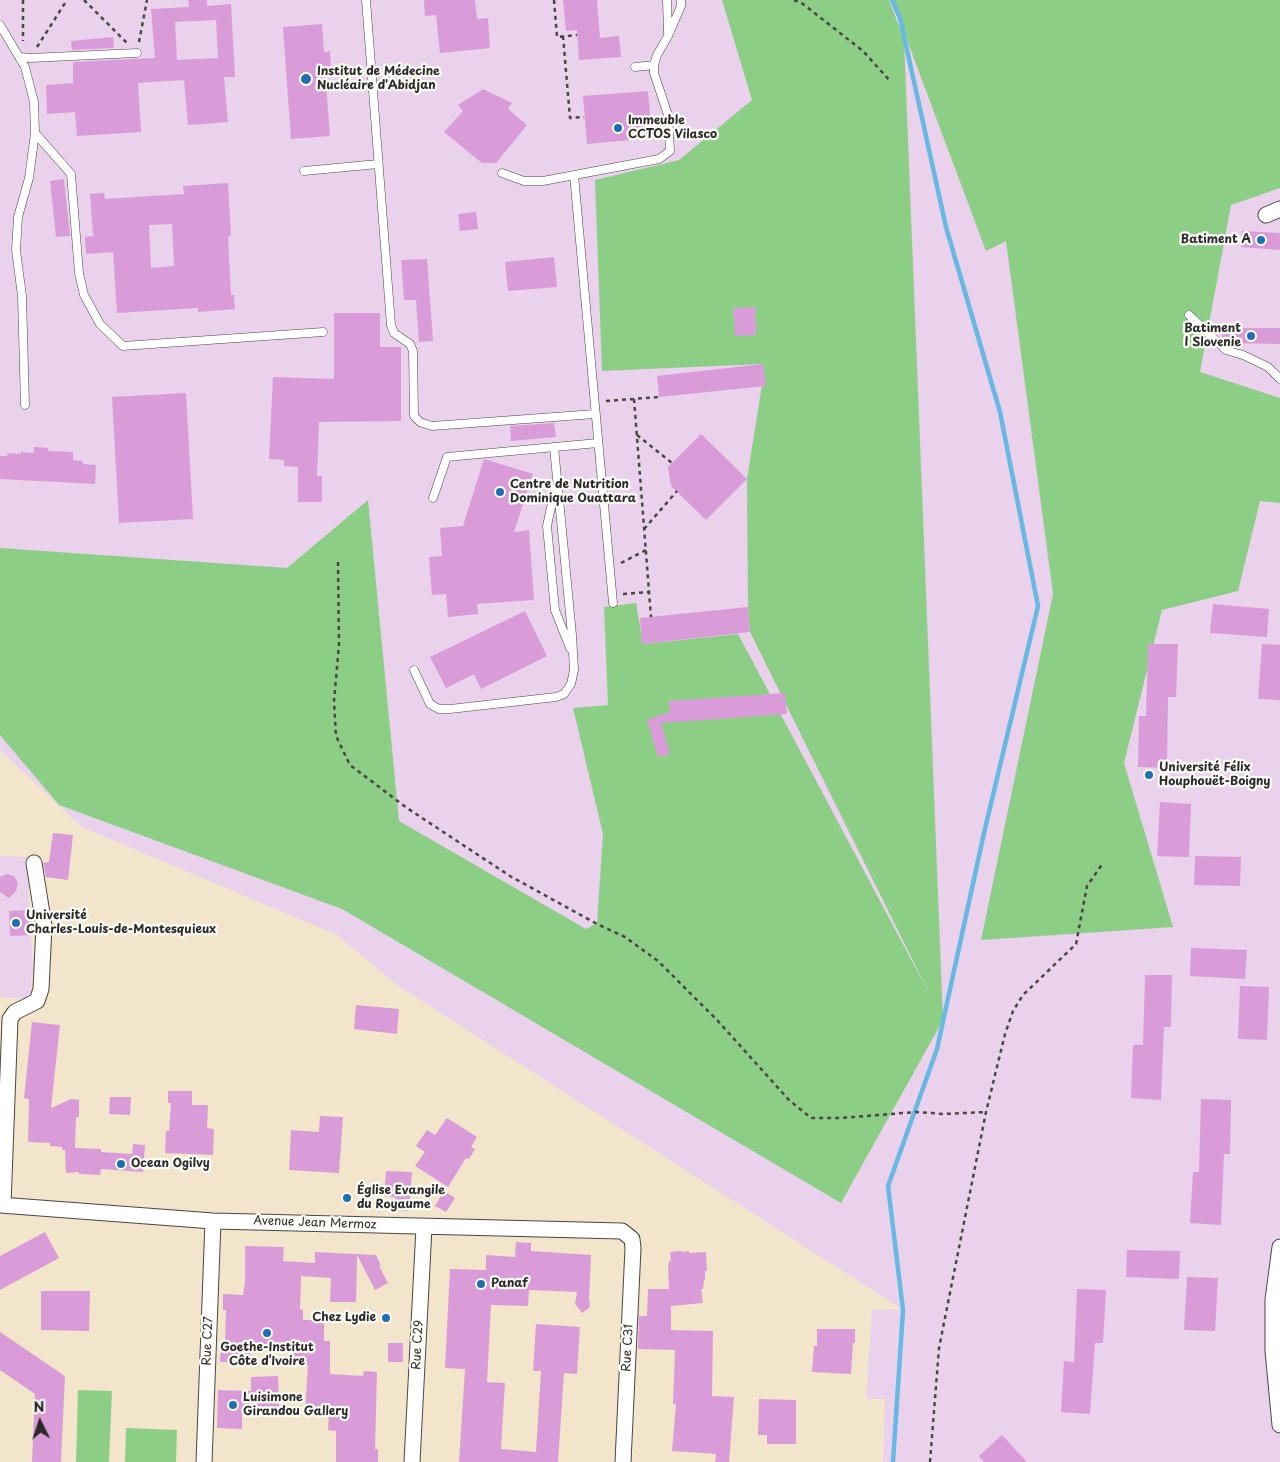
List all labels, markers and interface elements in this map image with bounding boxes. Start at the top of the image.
place label: Institut de Médecine Nucléaire d'Abidjan [317,65,440,93]
marker: Institut de Médecine Nucléaire d'Abidjan [299,72,313,86]
place label: Immeuble CCTOS Vilasco [628,114,717,142]
marker: Immeuble CCTOS Vilasco [612,122,624,134]
place label: Batiment A [1181,233,1251,247]
marker: Batiment A [1255,234,1267,246]
place label: Batiment I Slovenie [1184,322,1241,350]
marker: Batiment I Slovenie [1245,330,1257,342]
place label: Centre de Nutrition Dominique Ouattara [510,478,636,506]
marker: Centre de Nutrition Dominique Ouattara [494,486,506,498]
place label: Université Félix Houphouët-Boigny [1159,761,1270,789]
marker: Université Félix Houphouët-Boigny [1143,769,1155,781]
place label: Université Charles-Louis-de-Montesquieux [26,909,216,937]
marker: Université Charles-Louis-de-Montesquieux [10,917,22,929]
place label: Ocean Ogilvy [131,1157,210,1171]
marker: Ocean Ogilvy [115,1158,127,1170]
place label: Église Evangile du Royaume [357,1184,445,1212]
marker: Église Evangile du Royaume [341,1192,353,1204]
street label: Avenue Jean Mermoz [253,1214,377,1232]
place label: Panaf [491,1277,528,1291]
marker: Panaf [475,1278,487,1290]
place label: Chez Lydie [312,1311,376,1325]
marker: Chez Lydie [380,1312,392,1324]
street label: Rue C27 [200,1316,216,1366]
street label: Rue C29 [410,1320,426,1370]
street label: Rue C31 [620,1324,636,1372]
marker: Goethe-Institut Côte d’Ivoire [261,1327,273,1339]
place label: Goethe-Institut Côte d’Ivoire [220,1341,314,1369]
place label: Luisimone Girandou Gallery [243,1391,348,1419]
text: N [33,1396,45,1417]
north arrow [15,1397,65,1447]
marker: Luisimone Girandou Gallery [227,1399,239,1411]

